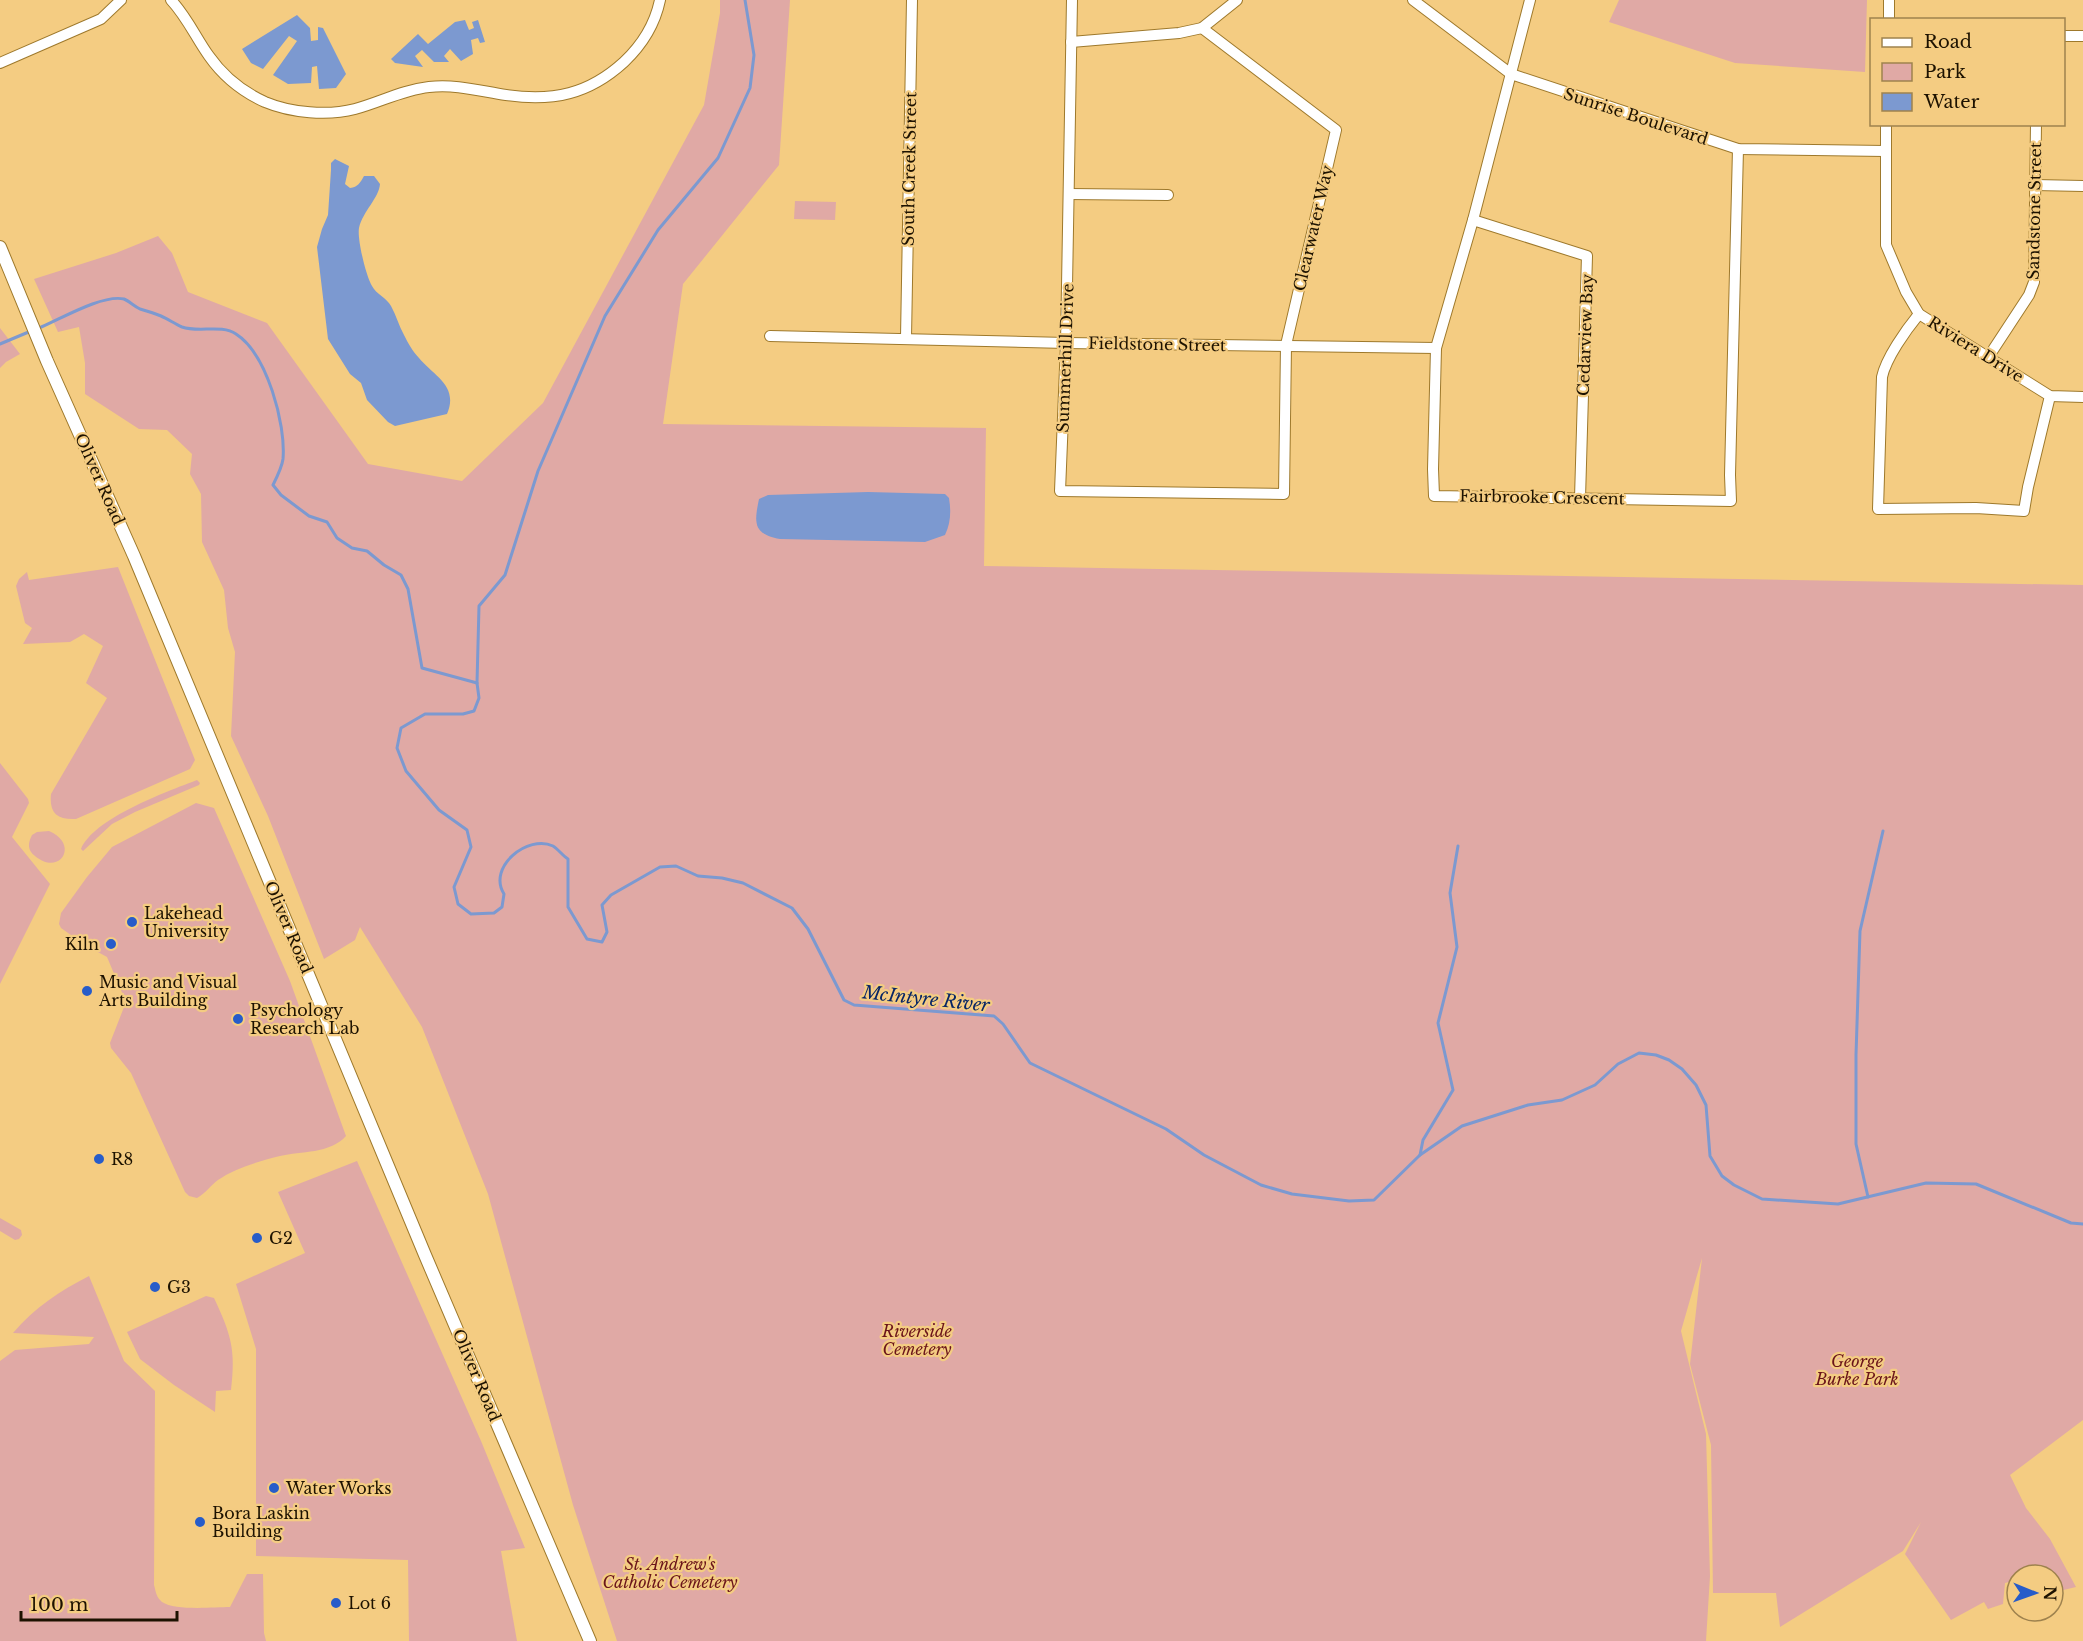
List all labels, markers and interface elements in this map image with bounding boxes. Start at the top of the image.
legend [1870,18,2065,126]
text: Road [1924,31,1972,53]
text: Park [1924,61,1966,83]
street label: Sunrise Boulevard [1561,83,1711,149]
text: Water [1923,91,1980,113]
street label: South Creek Street [898,92,920,246]
street label: Sandstone Street [2023,142,2045,280]
street label: Clearwater Way [1289,162,1337,293]
street label: Cedarview Bay [1573,273,1597,396]
street label: Summerhill Drive [1052,283,1078,433]
street label: Riviera Drive [1924,312,2028,386]
street label: Fieldstone Street [1088,333,1226,355]
street label: Oliver Road [71,430,129,528]
street label: Fairbrooke Crescent [1459,486,1625,508]
street label: Oliver Road [261,878,318,976]
place label: Lakehead University [144,903,230,941]
marker: Lakehead University [125,915,139,929]
place label: Kiln [65,934,99,954]
marker: Kiln [104,937,118,951]
place label: Music and Visual Arts Building [98,972,237,1010]
water label: McIntyre River [860,981,991,1017]
marker: Music and Visual Arts Building [80,984,94,998]
place label: Psychology Research Lab [250,1000,360,1038]
marker: Psychology Research Lab [231,1012,245,1026]
place label: R8 [111,1149,133,1169]
marker: R8 [92,1152,106,1166]
place label: G2 [269,1228,293,1248]
marker: G2 [250,1231,264,1245]
place label: G3 [167,1277,191,1297]
marker: G3 [148,1280,162,1294]
park label: Riverside Cemetery [881,1321,953,1359]
street label: Oliver Road [449,1326,506,1424]
park label: George Burke Park [1814,1351,1899,1389]
place label: Water Works [285,1478,391,1498]
marker: Water Works [267,1481,281,1495]
place label: Bora Laskin Building [212,1503,310,1541]
marker: Bora Laskin Building [193,1515,207,1529]
park label: St. Andrew's Catholic Cemetery [603,1554,738,1592]
north arrow [2005,1563,2065,1623]
scale bar [21,1584,177,1622]
text: N [2040,1586,2060,1601]
place label: Lot 6 [348,1593,391,1613]
text: 100 m [30,1594,88,1616]
marker: Lot 6 [329,1596,343,1610]

